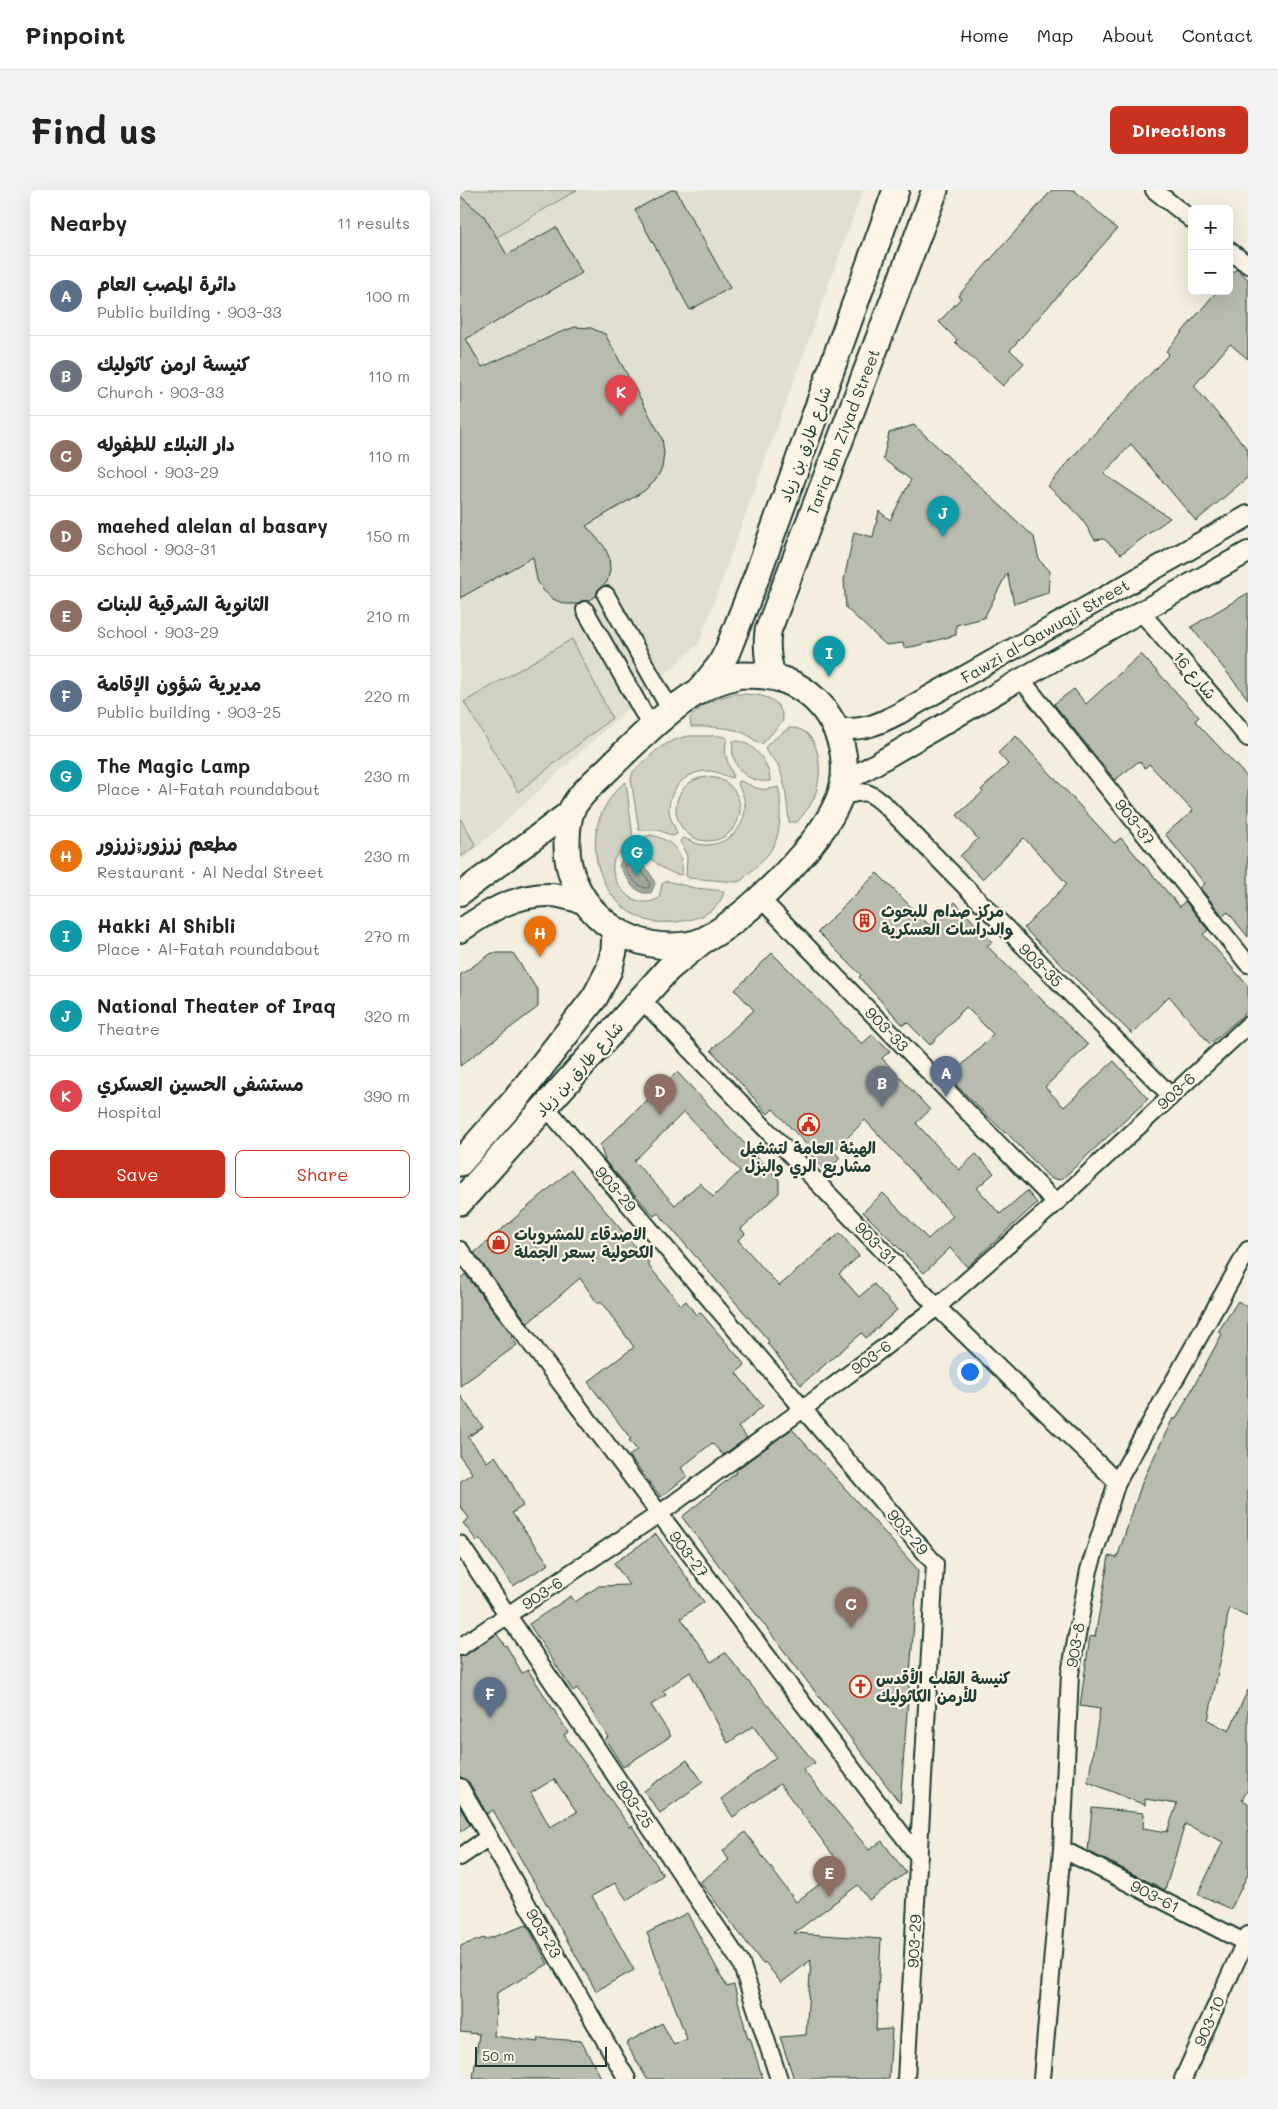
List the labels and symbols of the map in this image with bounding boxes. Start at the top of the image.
street label: Tariq ibn Ziyad Street [801,346,884,518]
pin: K [605,375,637,416]
street label: شارع طارق بن زياد [774,383,837,505]
pin: J [927,496,959,537]
street label: Fawzi al-Qawuqji Street [957,574,1133,687]
pin: I [813,636,845,677]
street label: شارع 16 [1168,646,1222,704]
street label: 903-37 [1111,794,1160,849]
pin: G [621,835,653,876]
place label: مركز صدام للبحوث والدراسات العسكرية [881,900,1014,940]
building icon: مركز صدام للبحوث والدراسات العسكرية [853,908,877,932]
pin: H [524,916,556,957]
street label: 903-35 [1015,938,1068,991]
street label: 903-33 [861,1002,914,1055]
street label: شارع طارق بن زياد [530,1016,629,1122]
pin: A [930,1056,962,1097]
pin: B [866,1066,898,1107]
street label: 903-6 [1152,1068,1199,1114]
pin: D [644,1074,676,1115]
public building icon: الهيئة العامة لتشغيل مشاريع الري والبزل [796,1112,820,1136]
place label: الهيئة العامة لتشغيل مشاريع الري والبزل [740,1137,876,1179]
street label: 903-29 [591,1161,642,1216]
street label: 903-31 [851,1217,902,1269]
place label: الاصدقاء للمشروبات الكحولية بسعر الجملة [514,1223,653,1263]
shop icon: الاصدقاء للمشروبات الكحولية بسعر الجملة [486,1231,510,1255]
street label: 903-6 [846,1335,895,1379]
your location [957,1359,983,1385]
street label: 903-29 [883,1504,934,1559]
street label: 903-27 [665,1526,714,1581]
street label: 903-6 [517,1571,566,1614]
pin: C [835,1587,867,1628]
street label: 903-8 [1060,1621,1089,1669]
place label: كنيسة القلب الأقدس للأرمن الكاثوليك [876,1667,1010,1708]
church icon: كنيسة القلب الأقدس للأرمن الكاثوليك [848,1675,872,1699]
pin: F [474,1677,506,1718]
street label: 903-25 [612,1776,659,1832]
pin: E [813,1856,845,1897]
street label: 903-61 [1127,1874,1183,1917]
street label: 903-23 [522,1904,567,1961]
street label: 903-29 [902,1914,925,1968]
street label: 903-10 [1188,1992,1229,2049]
scale bar [475,2044,608,2067]

